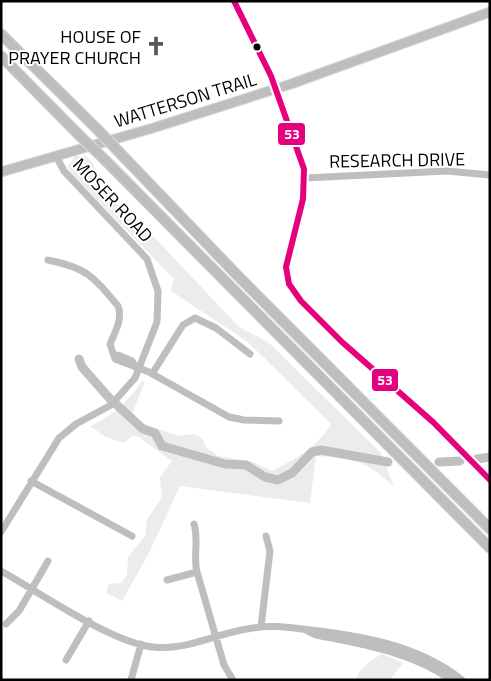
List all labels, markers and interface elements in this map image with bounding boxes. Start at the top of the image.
place label: HOUSE OF PRAYER CHURCH [8,23,141,71]
church icon: HOUSE OF PRAYER CHURCH [145,35,167,57]
unlabelled marker [252,42,262,52]
street label: WATTERSON TRAIL [111,65,260,134]
line badge: 53 [277,122,306,146]
text: 53 [284,123,300,144]
street label: RESEARCH DRIVE [329,145,465,175]
street label: MOSER ROAD [67,152,159,248]
line badge: 53 [371,368,399,392]
text: 53 [377,369,393,390]

